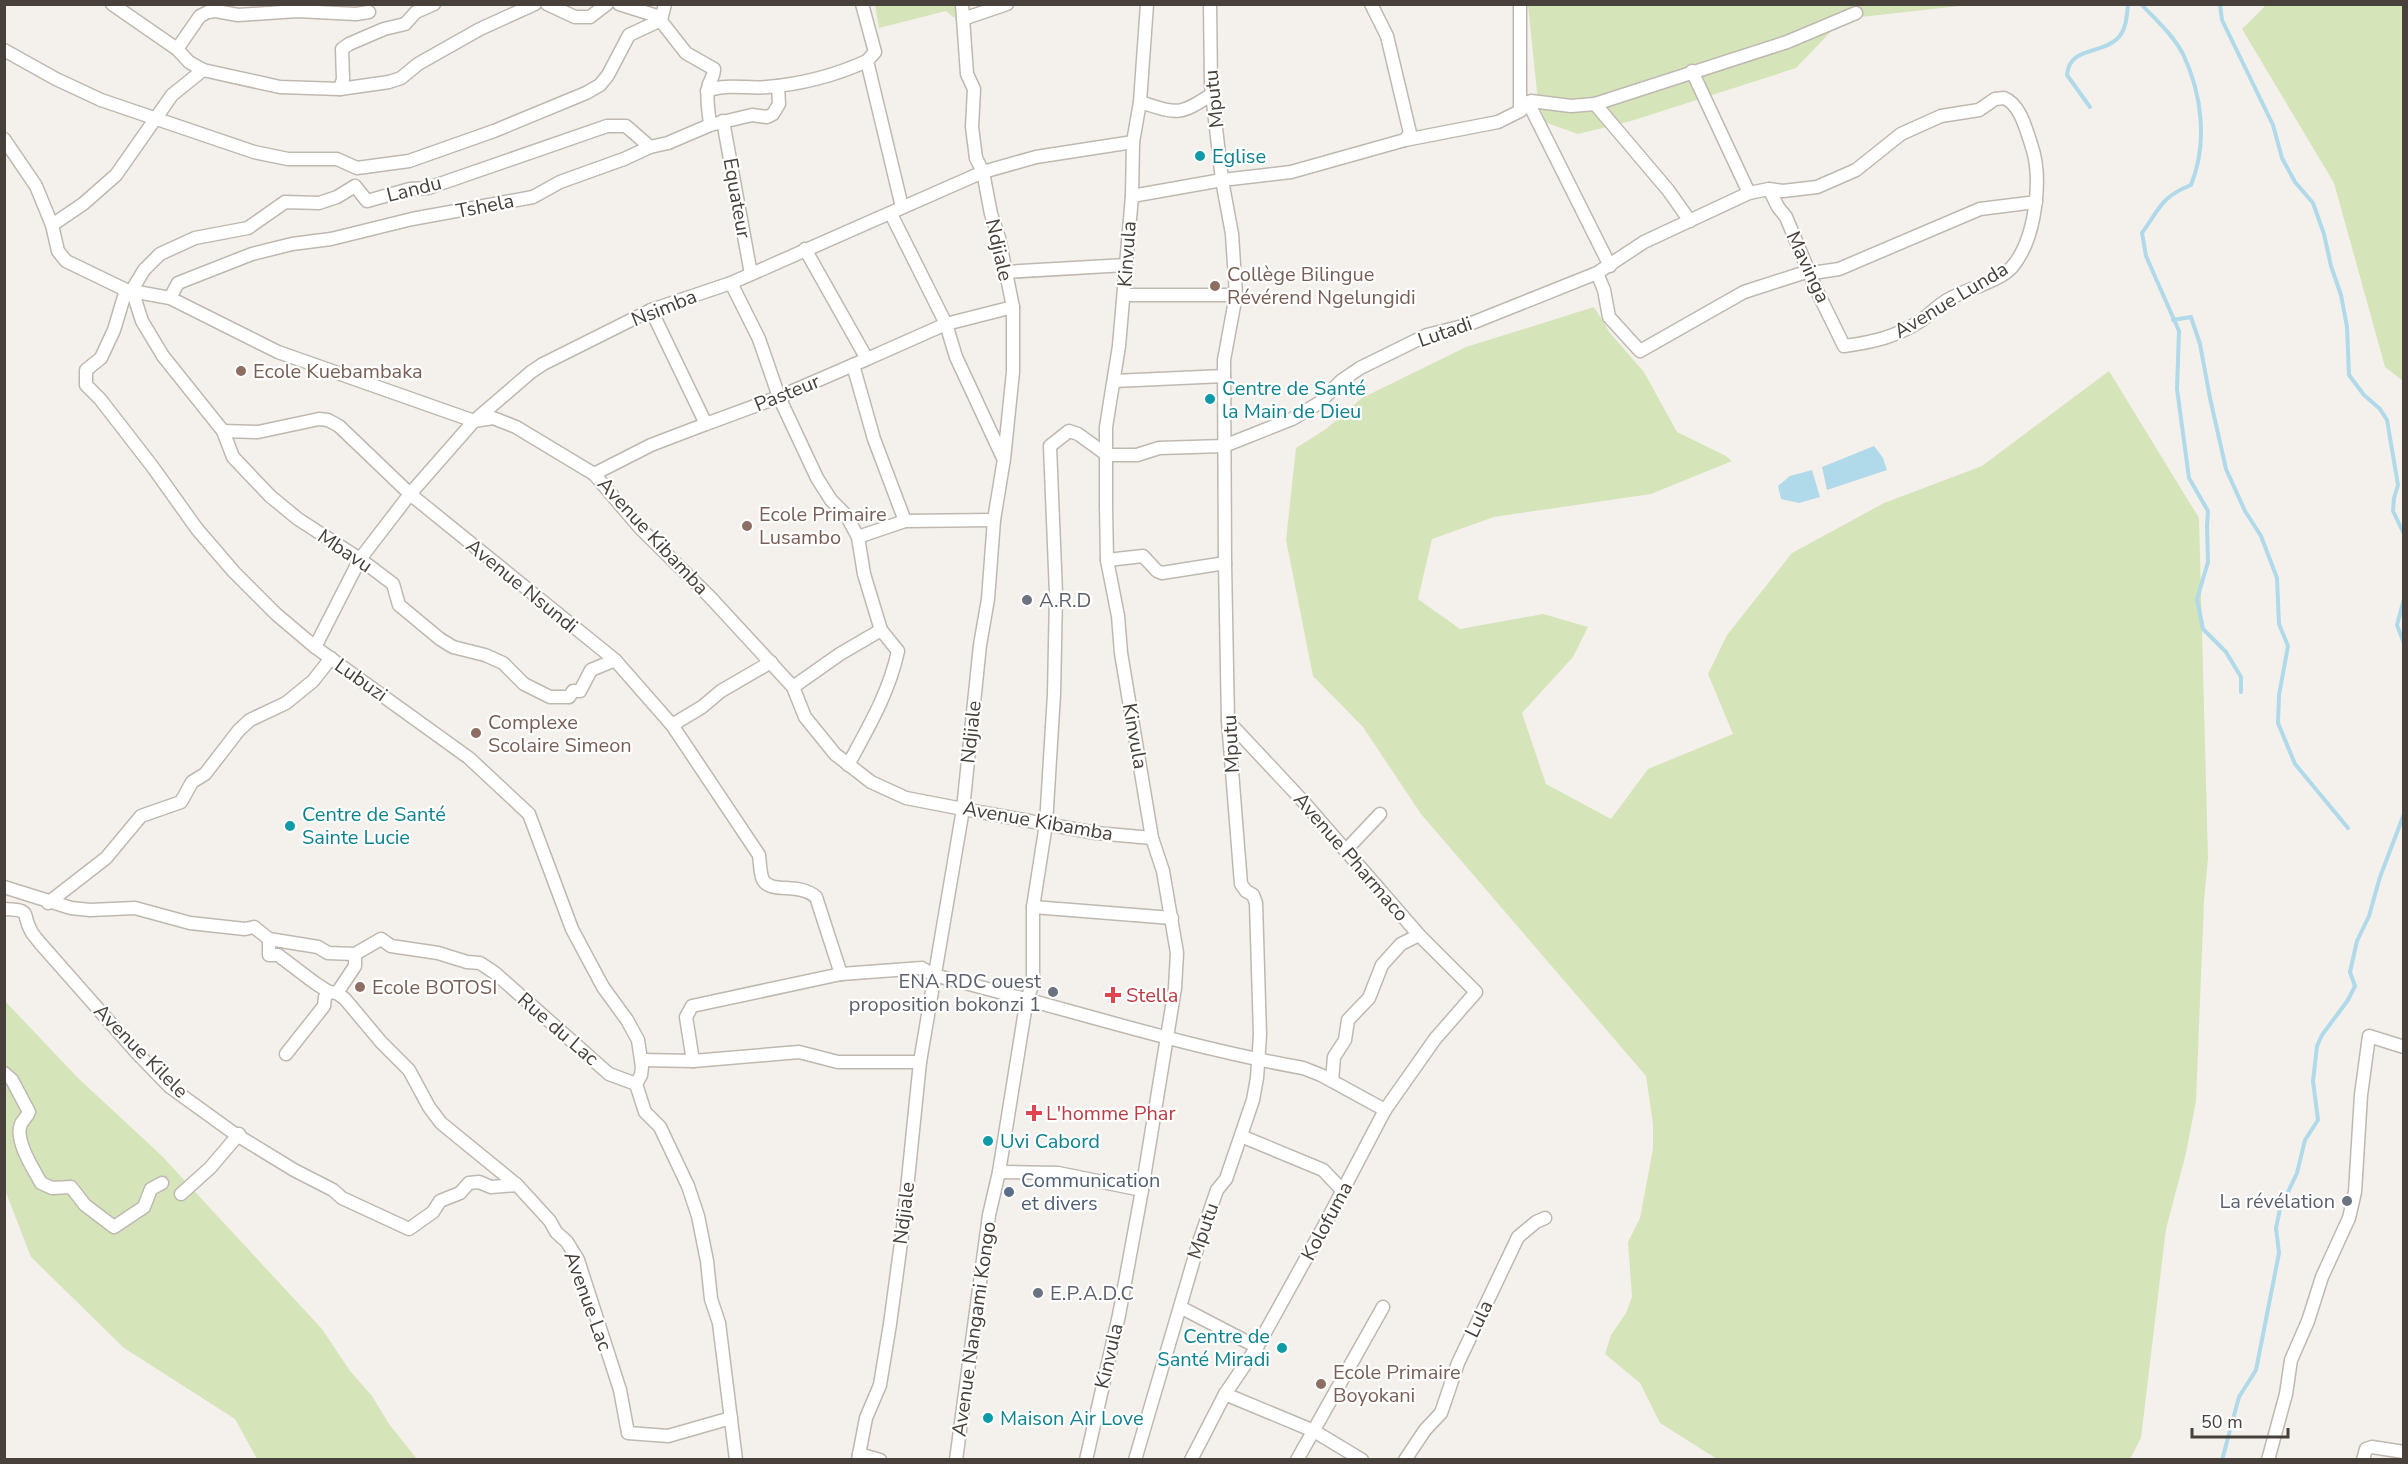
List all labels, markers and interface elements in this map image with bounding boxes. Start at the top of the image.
street label: Mputu [1198,69,1230,129]
place label: Eglise [1212,143,1266,170]
marker: Eglise [1193,149,1207,163]
street label: Equateur [717,156,757,240]
street label: Landu [384,169,444,209]
street label: Tshela [454,187,516,225]
street label: Ndjiale [979,216,1019,284]
street label: Kinvula [1111,220,1143,288]
street label: Mavinga [1780,227,1836,307]
street label: Avenue Lunda [1889,255,2013,345]
place label: Collège Bilingue Révérend Ngelungidi [1227,261,1416,311]
marker: Collège Bilingue Révérend Ngelungidi [1208,279,1222,293]
street label: Nsimba [627,283,701,333]
street label: Lutadi [1414,310,1476,354]
place label: Ecole Kuebambaka [253,358,423,385]
marker: Ecole Kuebambaka [234,364,248,378]
street label: Pasteur [750,368,824,418]
place label: Centre de Santé la Main de Dieu [1222,375,1366,425]
marker: Centre de Santé la Main de Dieu [1203,392,1217,406]
street label: Avenue Kibamba [591,471,715,601]
place label: Ecole Primaire Lusambo [759,501,887,551]
marker: Ecole Primaire Lusambo [740,519,754,533]
street label: Mbavu [312,523,378,579]
street label: Avenue Nsundi [460,533,584,639]
place label: A.R.D [1039,587,1091,614]
marker: A.R.D [1020,593,1034,607]
street label: Lubuzi [329,652,393,708]
street label: Ndjiale [954,699,988,765]
street label: Kinvula [1116,701,1154,771]
place label: Complexe Scolaire Simeon [488,709,632,759]
street label: Mputu [1216,714,1246,774]
marker: Complexe Scolaire Simeon [469,726,483,740]
street label: Avenue Pharmaco [1287,787,1415,927]
street label: Avenue Kibamba [961,795,1115,847]
place label: Centre de Santé Sainte Lucie [302,801,446,851]
marker: Centre de Santé Sainte Lucie [283,819,297,833]
place label: ENA RDC ouest proposition bokonzi 1 [849,968,1042,1018]
place label: Ecole BOTOSI [372,974,497,1001]
marker: Ecole BOTOSI [353,980,367,994]
place label: Stella [1126,982,1178,1009]
marker: ENA RDC ouest proposition bokonzi 1 [1046,985,1060,999]
street label: Rue du Lac [512,986,604,1072]
marker: Stella [1104,986,1122,1004]
street label: Avenue Kilele [88,998,194,1104]
place label: L'homme Phar [1046,1100,1176,1127]
marker: L'homme Phar [1027,1106,1041,1120]
place label: Uvi Cabord [1000,1128,1100,1155]
marker: Uvi Cabord [981,1134,995,1148]
place label: Communication et divers [1021,1167,1160,1217]
street label: Kolofuma [1295,1177,1359,1265]
street label: Ndjiale [887,1180,921,1246]
marker: Communication et divers [1002,1185,1016,1199]
place label: La révélation [2219,1188,2335,1215]
marker: La révélation [2340,1194,2354,1208]
street label: Mputu [1181,1199,1225,1263]
street label: Avenue Nangami Kongo [946,1220,1002,1438]
street label: Avenue Lac [558,1248,618,1354]
place label: E.P.A.D.C [1050,1280,1134,1307]
marker: E.P.A.D.C [1031,1286,1045,1300]
street label: Lula [1458,1296,1500,1342]
street label: Kinvula [1088,1321,1130,1391]
place label: Centre de Santé Miradi [1157,1323,1270,1373]
marker: Centre de Santé Miradi [1275,1341,1289,1355]
place label: Ecole Primaire Boyokani [1333,1359,1461,1409]
marker: Ecole Primaire Boyokani [1314,1377,1328,1391]
scale bar [2192,1401,2288,1439]
place label: Maison Air Love [1000,1405,1144,1432]
text: 50 m [2201,1410,2243,1434]
marker: Maison Air Love [981,1411,995,1425]

